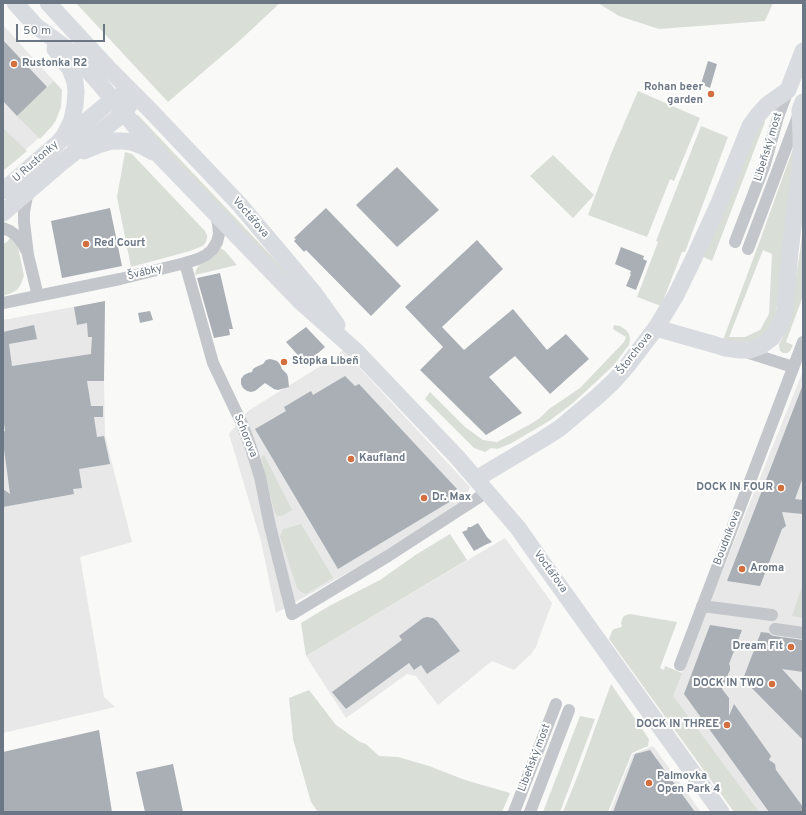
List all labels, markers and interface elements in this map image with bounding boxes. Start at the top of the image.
scale bar [18,16,107,42]
text: 50 m [23,23,51,39]
place label: Rustonka R2 [22,57,87,71]
marker: Rustonka R2 [9,59,19,69]
place label: Rohan beer garden [644,81,703,107]
marker: Rohan beer garden [706,89,716,99]
street label: Libeňský most [752,111,786,183]
street label: U Rustonky [10,139,62,185]
street label: Voctářova [229,195,271,241]
place label: Red Court [94,237,145,251]
marker: Red Court [81,239,91,249]
street label: Švábky [126,262,164,284]
street label: Štorchova [614,330,656,378]
place label: Stopka Libeň [292,355,359,369]
marker: Stopka Libeň [279,357,289,367]
street label: Schorova [230,412,260,460]
place label: Kaufland [359,452,405,466]
marker: Kaufland [346,454,356,464]
place label: DOCK IN FOUR [696,481,773,495]
marker: DOCK IN FOUR [776,483,786,493]
place label: Dr. Max [432,491,471,505]
marker: Dr. Max [419,493,429,503]
street label: Boudníkova [712,509,744,567]
street label: Voctářova [530,548,570,596]
place label: Aroma [750,562,784,576]
marker: Aroma [737,564,747,574]
place label: Dream Fit [732,640,783,654]
marker: Dream Fit [786,642,796,652]
place label: DOCK IN TWO [693,677,764,691]
marker: DOCK IN TWO [767,679,777,689]
place label: DOCK IN THREE [636,718,719,732]
marker: DOCK IN THREE [722,720,732,730]
street label: Libeňský most [516,722,554,794]
place label: Palmovka Open Park 4 [657,770,720,796]
marker: Palmovka Open Park 4 [644,778,654,788]

